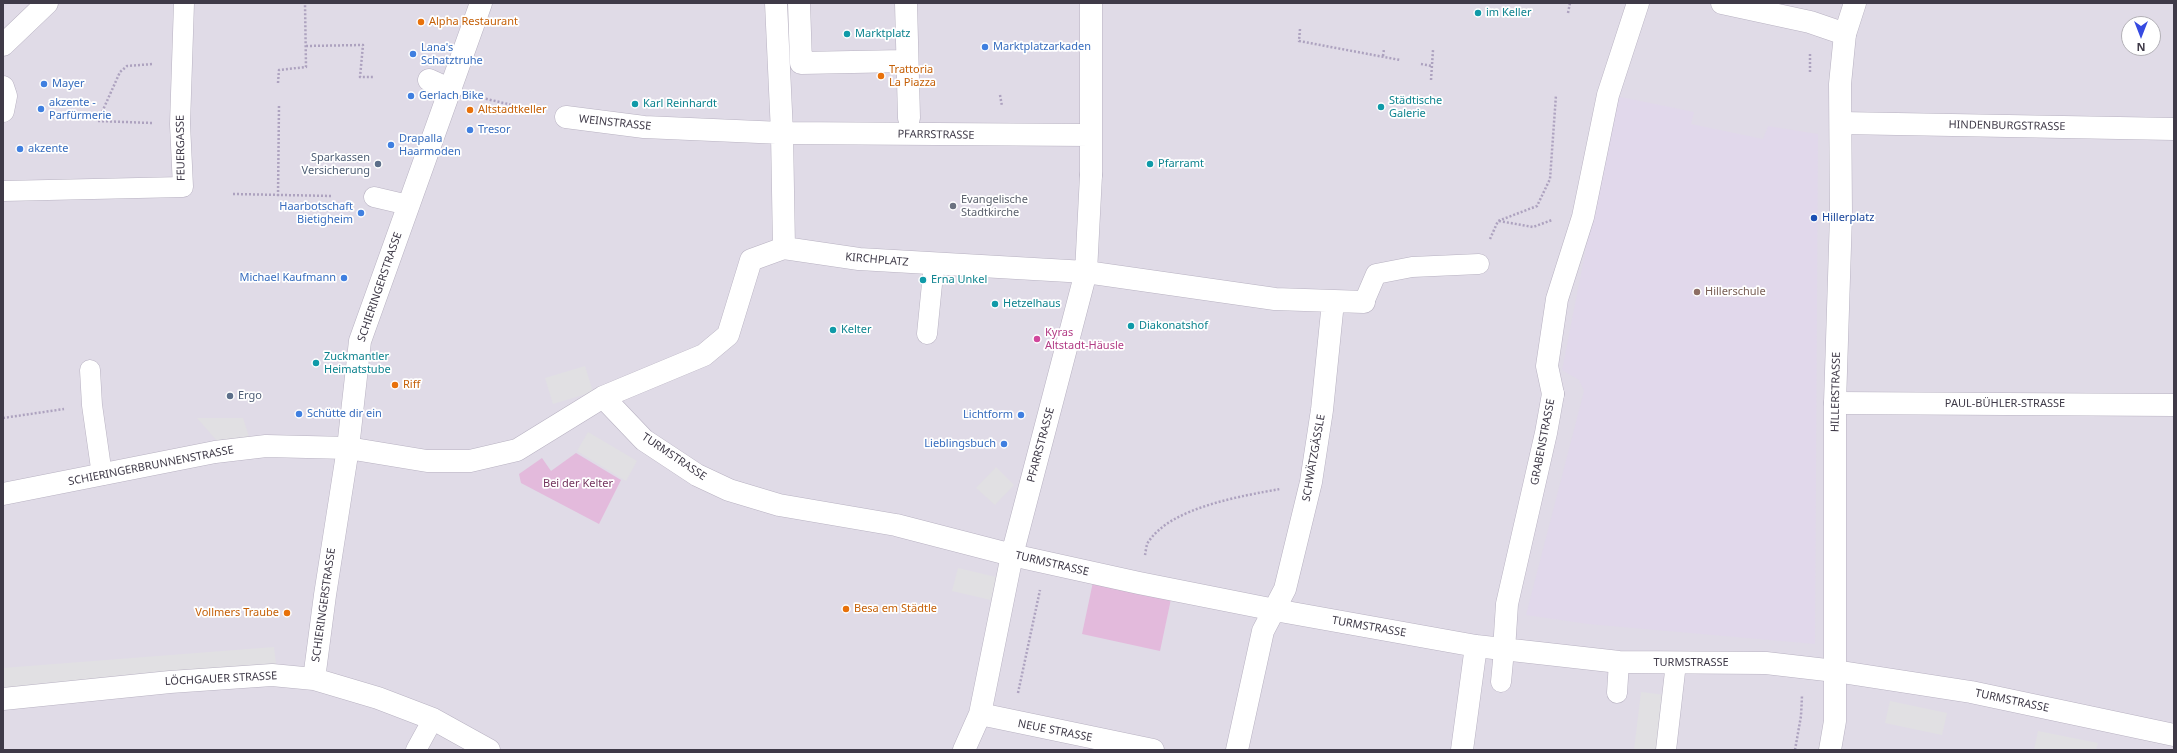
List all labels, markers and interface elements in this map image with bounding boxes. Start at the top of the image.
place label: im Keller [1486,6,1531,20]
marker: im Keller [1473,8,1483,18]
place label: Alpha Restaurant [429,15,518,29]
north arrow [2121,16,2161,56]
marker: Alpha Restaurant [416,17,426,27]
place label: Marktplatz [855,27,910,41]
marker: Marktplatz [842,29,852,39]
place label: Marktplatzarkaden [993,40,1091,54]
text: N [2137,40,2145,55]
place label: Lana's Schatztruhe [421,41,483,67]
marker: Marktplatzarkaden [980,42,990,52]
marker: Lana's Schatztruhe [408,49,418,59]
place label: Trattoria La Piazza [889,63,936,89]
marker: Trattoria La Piazza [876,71,886,81]
place label: Mayer [52,77,85,91]
marker: Mayer [39,79,49,89]
place label: Gerlach Bike [419,89,484,103]
marker: Gerlach Bike [406,91,416,101]
place label: Städtische Galerie [1389,94,1442,120]
place label: akzente - Parfürmerie [49,96,112,122]
place label: Karl Reinhardt [643,97,717,111]
marker: Karl Reinhardt [630,99,640,109]
marker: Städtische Galerie [1376,102,1386,112]
place label: Altstadtkeller [478,103,546,117]
marker: akzente - Parfürmerie [36,104,46,114]
marker: Altstadtkeller [465,105,475,115]
street label: WEINSTRASSE [578,113,652,133]
street label: FEUERGASSE [174,115,188,181]
street label: HINDENBURGSTRASSE [1948,118,2066,134]
place label: Tresor [478,123,511,137]
marker: Tresor [465,125,475,135]
street label: PFARRSTRASSE [897,128,975,142]
place label: Drapalla Haarmoden [399,132,461,158]
marker: Drapalla Haarmoden [386,140,396,150]
place label: akzente [28,142,68,156]
marker: akzente [15,144,25,154]
place label: Sparkassen Versicherung [302,151,370,177]
place label: Pfarramt [1158,157,1204,171]
marker: Sparkassen Versicherung [373,159,383,169]
marker: Pfarramt [1145,159,1155,169]
place label: Evangelische Stadtkirche [961,193,1028,219]
place label: Haarbotschaft Bietigheim [279,200,353,226]
marker: Evangelische Stadtkirche [948,201,958,211]
marker: Haarbotschaft Bietigheim [356,208,366,218]
place label: Hillerplatz [1822,211,1874,225]
marker: Hillerplatz [1809,213,1819,223]
street label: SCHIERINGERSTRASSE [355,230,405,344]
street label: KIRCHPLATZ [845,251,909,269]
place label: Michael Kaufmann [239,271,336,285]
marker: Michael Kaufmann [339,273,349,283]
place label: Erna Unkel [931,273,987,287]
marker: Erna Unkel [918,275,928,285]
place label: Hillerschule [1705,285,1766,299]
marker: Hillerschule [1692,287,1702,297]
place label: Hetzelhaus [1003,297,1061,311]
marker: Hetzelhaus [990,299,1000,309]
place label: Diakonatshof [1139,319,1208,333]
marker: Diakonatshof [1126,321,1136,331]
place label: Kelter [841,323,872,337]
marker: Kelter [828,325,838,335]
place label: Kyras Altstadt-Häusle [1045,326,1124,352]
marker: Kyras Altstadt-Häusle [1032,334,1042,344]
place label: Zuckmantler Heimatstube [324,350,391,376]
street label: HILLERSTRASSE [1829,352,1843,432]
marker: Zuckmantler Heimatstube [311,358,321,368]
place label: Riff [403,378,420,392]
marker: Riff [390,380,400,390]
place label: Ergo [238,389,262,403]
marker: Ergo [225,391,235,401]
street label: PAUL-BÜHLER-STRASSE [1945,397,2065,411]
street label: GRABENSTRASSE [1528,398,1558,486]
street label: PFARRSTRASSE [1025,406,1057,484]
place label: Schütte dir ein [307,407,382,421]
place label: Lichtform [963,408,1013,422]
marker: Schütte dir ein [294,409,304,419]
marker: Lichtform [1016,410,1026,420]
street label: SCHWÄTZGÄSSLE [1300,413,1328,503]
street label: TURMSTRASSE [639,431,709,483]
place label: Lieblingsbuch [924,437,996,451]
marker: Lieblingsbuch [999,439,1009,449]
street label: SCHIERINGERBRUNNENSTRASSE [67,443,235,489]
park label: Bei der Kelter [543,477,613,491]
street label: SCHIERINGERSTRASSE [309,547,339,663]
street label: TURMSTRASSE [1014,549,1090,579]
place label: Besa em Städtle [854,602,937,616]
marker: Besa em Städtle [841,604,851,614]
place label: Vollmers Traube [195,606,279,620]
marker: Vollmers Traube [282,608,292,618]
street label: TURMSTRASSE [1331,614,1407,640]
street label: TURMSTRASSE [1653,656,1729,670]
street label: LÖCHGAUER STRASSE [165,669,277,689]
street label: TURMSTRASSE [1974,687,2050,715]
street label: NEUE STRASSE [1017,717,1093,745]

